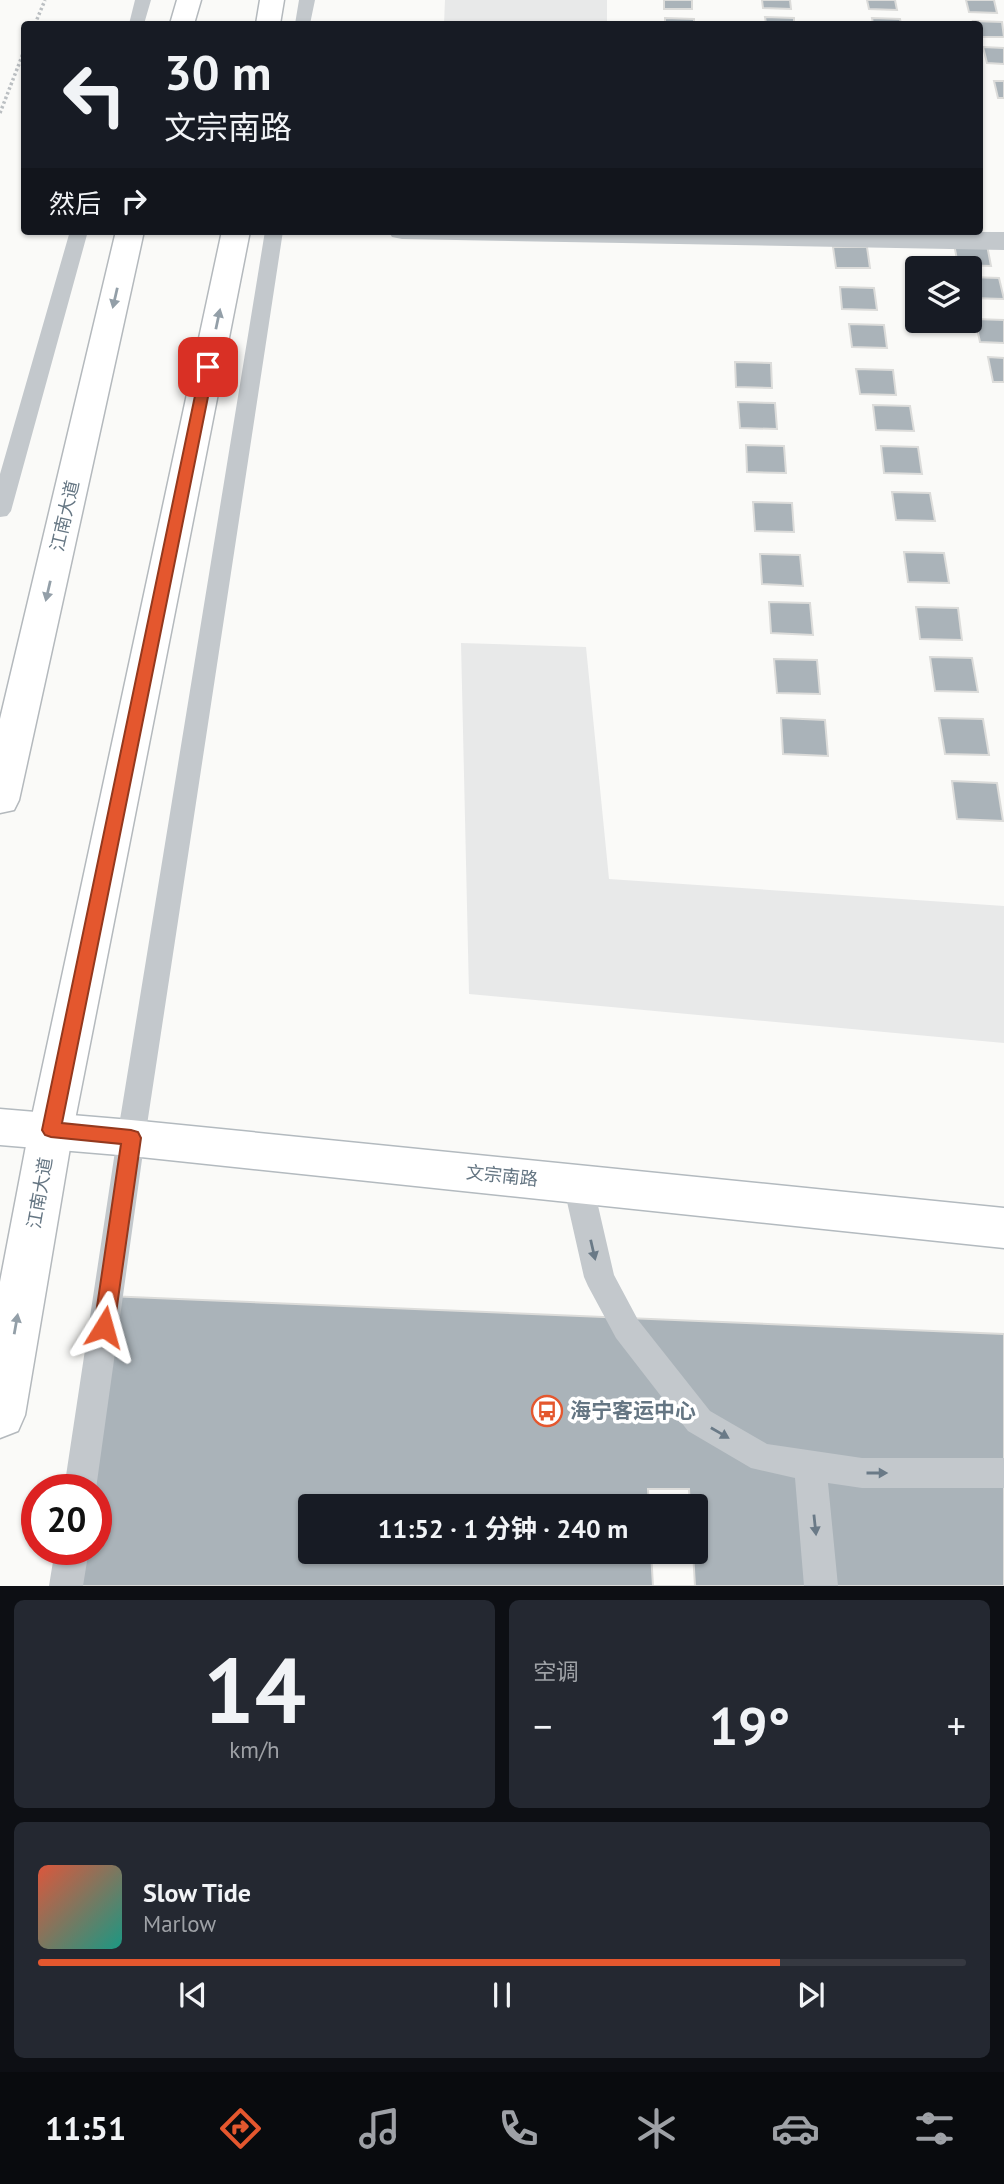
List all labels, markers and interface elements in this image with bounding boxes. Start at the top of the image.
text: 30 m [164,40,271,104]
icon: left [49,49,140,140]
text: 文宗南路 [164,106,292,148]
icon: right [115,182,153,220]
text: 然后 [49,187,101,220]
map controls [905,256,982,333]
button: layers [905,256,982,333]
one-way arrow [109,287,120,309]
one-way arrow [212,308,223,330]
pin [178,337,238,397]
icon: arrive [189,348,227,386]
street label: 江南大道 [45,478,84,554]
one-way arrow [42,580,53,602]
street label: 江南大道 [22,1155,57,1230]
street label: 文宗南路 [465,1160,539,1191]
one-way arrow [587,1239,598,1261]
position arrow [67,1290,141,1364]
one-way arrow [11,1313,22,1335]
bus stop icon: 海宁客运中心 [530,1394,564,1428]
place label: 海宁客运中心 [570,1397,696,1424]
one-way arrow [710,1427,729,1439]
one-way arrow [866,1467,888,1479]
speed limit sign: 20 [21,1474,112,1565]
text: 11:52 · 1 分钟 · 240 m [378,1512,628,1545]
one-way arrow [810,1514,821,1536]
text: 14 [203,1630,306,1748]
text: 空调 [533,1657,579,1686]
text: 19° [709,1692,790,1759]
text: − [533,1701,552,1750]
text: + [947,1701,966,1750]
text: km/h [229,1735,280,1764]
text: Slow Tide [143,1876,251,1909]
text: Marlow [143,1909,216,1938]
icon: previous [174,1976,212,2014]
icon: pause [483,1976,521,2014]
icon: next [792,1976,830,2014]
icon: directions [216,2104,265,2153]
icon: music [355,2104,404,2153]
icon: phone [494,2104,543,2153]
icon: climate [632,2104,681,2153]
icon: car [771,2104,820,2153]
icon: filters [910,2104,959,2153]
text: 11:51 [45,2107,126,2149]

